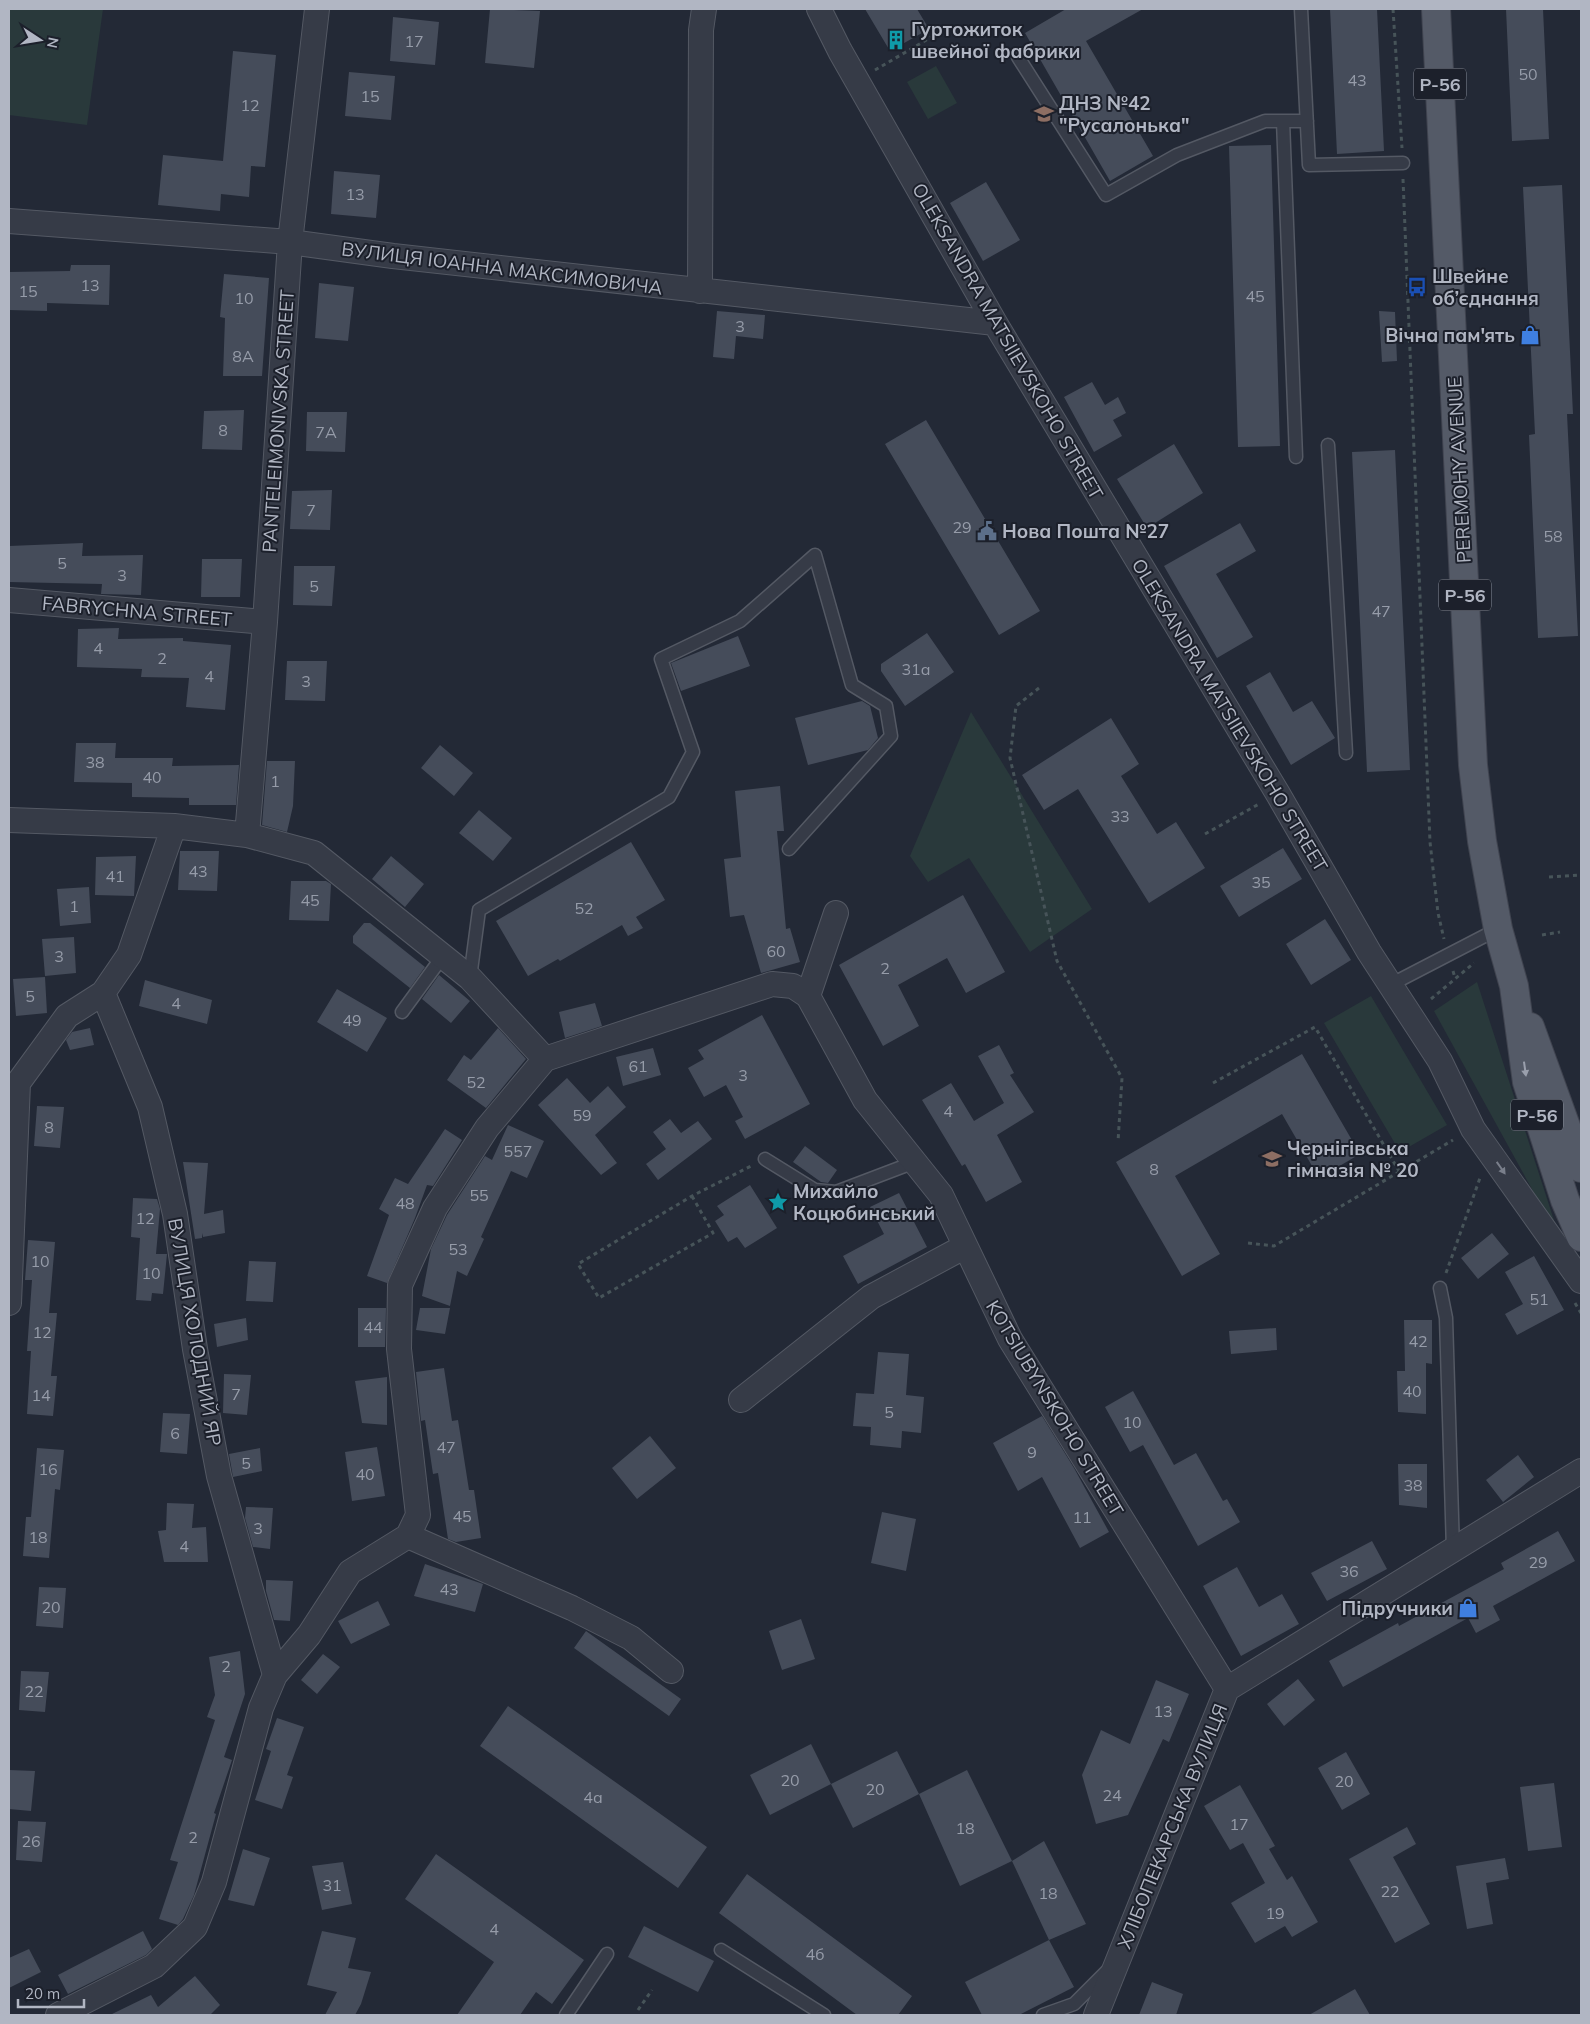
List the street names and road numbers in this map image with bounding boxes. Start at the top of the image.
road number: Р-56 [1414,68,1466,100]
street label: OLEKSANDRA MATSIIEVSKOHO STREET [907,179,1109,504]
street label: ВУЛИЦЯ ІОАННА МАКСИМОВИЧА [340,236,664,300]
street label: PANTELEIMONIVSKA STREET [257,288,299,553]
street label: PEREMOHY AVENUE [1442,376,1476,564]
street label: OLEKSANDRA MATSIIEVSKOHO STREET [1127,554,1334,876]
road number: Р-56 [1439,580,1491,610]
street label: FABRYCHNA STREET [41,591,234,631]
road number: Р-56 [1511,1100,1563,1130]
street label: ВУЛИЦЯ ХОЛОДНИЙ ЯР [163,1216,227,1448]
street label: KOTSIUBYNSKOHO STREET [981,1296,1129,1521]
street label: ХЛІБОПЕКАРСЬКА ВУЛИЦЯ [1112,1700,1232,1952]

